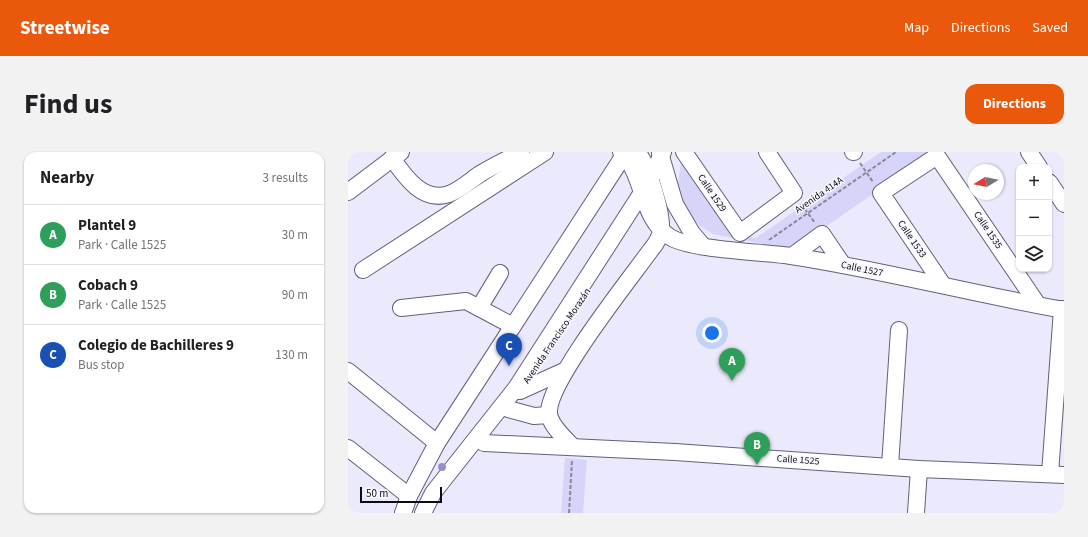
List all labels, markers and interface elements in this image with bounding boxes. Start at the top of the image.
text: Streetwise [20,15,110,42]
text: Map [904,18,929,38]
text: Directions [951,18,1010,38]
text: Saved [1032,18,1068,38]
text: Find us [24,84,112,124]
button: Directions [965,84,1064,124]
north arrow [968,164,1004,200]
map controls [1016,164,1052,272]
button: + [1016,164,1052,200]
text: Nearby [40,166,94,190]
text: 3 results [263,169,308,187]
street label: Calle 1529 [694,171,730,215]
street label: Avenida 414A [792,173,846,217]
button: − [1016,200,1052,236]
street label: Calle 1535 [970,208,1006,252]
text: Plantel 9 [78,215,136,236]
street label: Calle 1533 [894,217,930,261]
text: A [49,226,57,244]
text: 30 m [282,226,308,244]
text: Park · Calle 1525 [78,236,166,254]
button: layers [1016,236,1052,272]
street label: Calle 1527 [840,258,884,280]
text: Cobach 9 [78,275,138,296]
street label: Avenida Francisco Morazán [520,285,594,387]
text: B [49,286,57,304]
text: 90 m [282,286,308,304]
text: Park · Calle 1525 [78,296,166,314]
your location [702,323,722,343]
pin: C [496,333,522,366]
text: Colegio de Bachilleres 9 [78,335,234,356]
text: C [49,346,57,364]
text: 130 m [275,346,308,364]
pin: A [719,348,745,381]
text: Bus stop [78,356,124,374]
pin: B [744,432,770,465]
street label: Calle 1525 [776,452,820,468]
scale bar [360,485,442,504]
text: 50 m [366,486,388,501]

